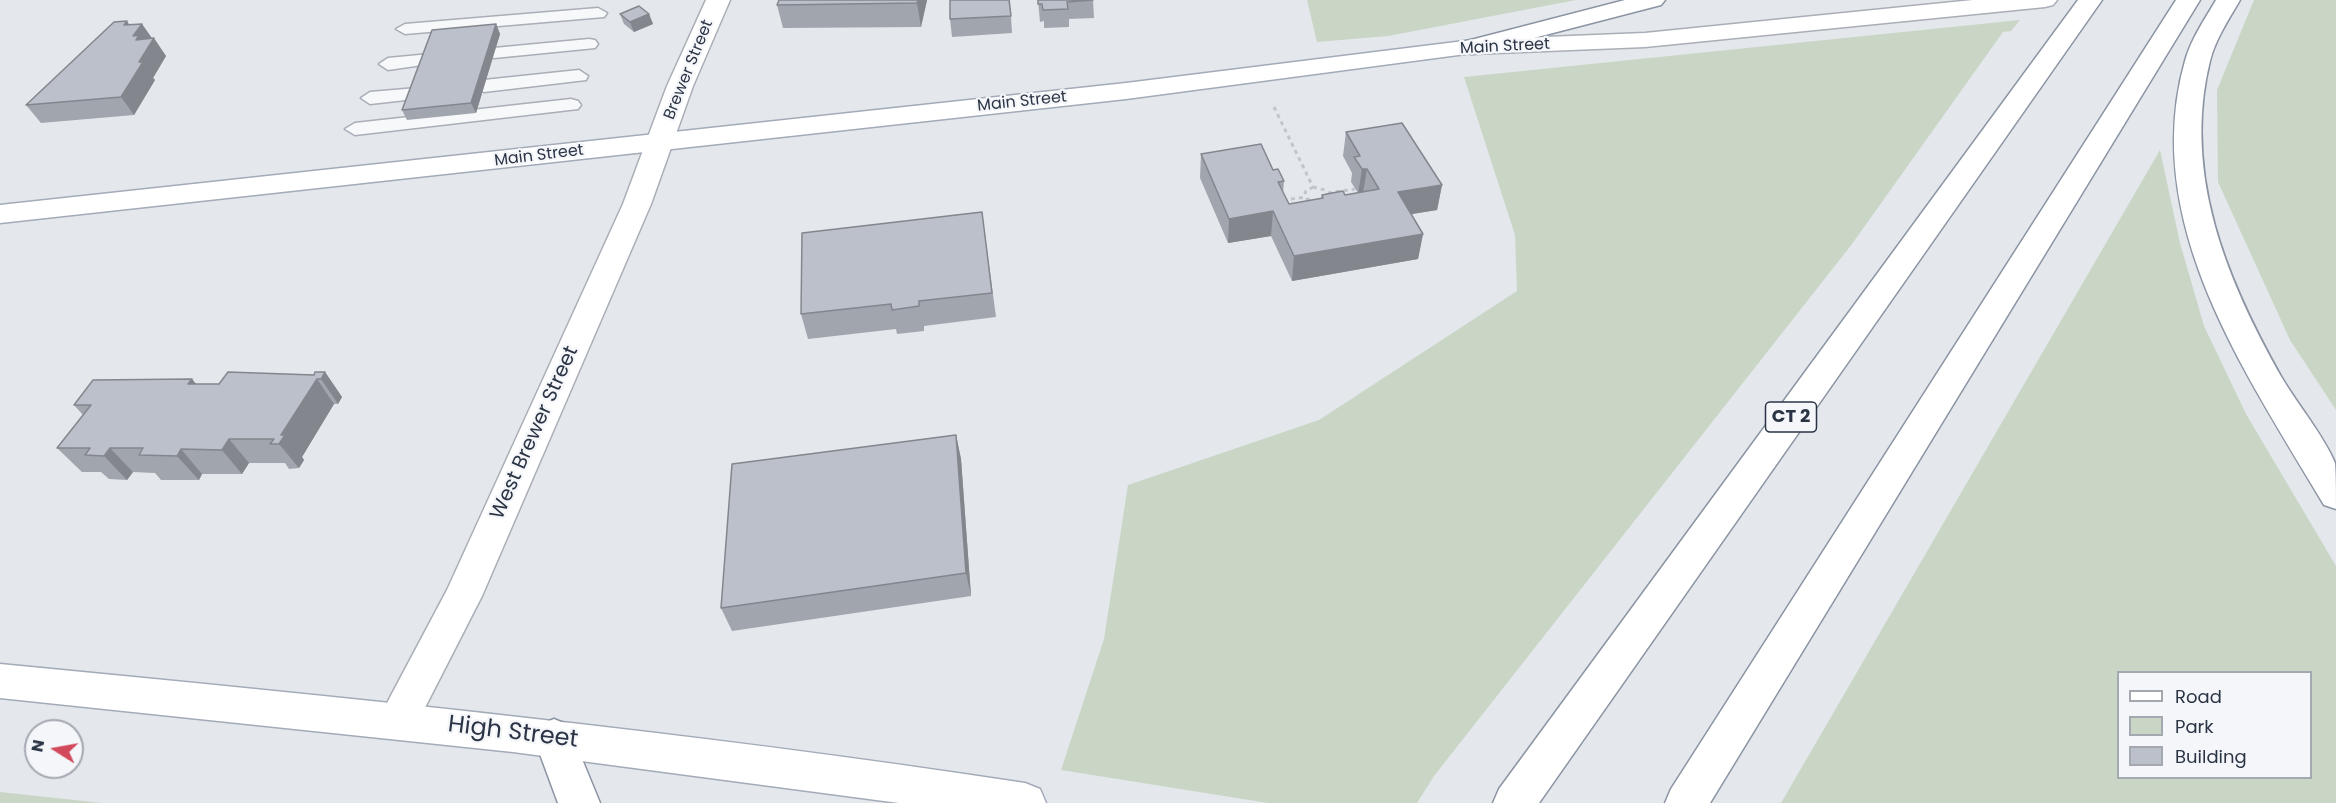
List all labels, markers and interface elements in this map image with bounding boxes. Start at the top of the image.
street label: Brewer Street [660,17,718,123]
street label: Main Street [1460,35,1550,59]
street label: Main Street [976,88,1068,116]
street label: Main Street [493,141,585,171]
street label: West Brewer Street [486,343,584,523]
road number: CT 2 [1766,402,1816,432]
legend [2117,671,2312,779]
text: Road [2175,684,2222,709]
street label: High Street [446,711,580,755]
text: Park [2175,714,2214,739]
north arrow [24,719,84,779]
text: N [25,738,50,754]
text: Building [2175,744,2247,769]

